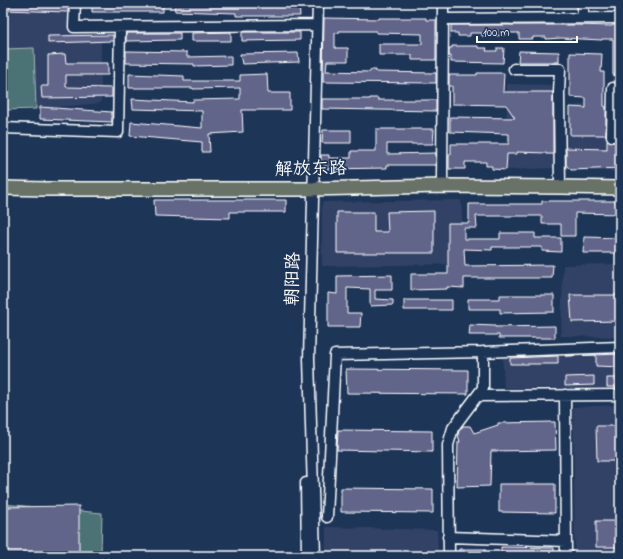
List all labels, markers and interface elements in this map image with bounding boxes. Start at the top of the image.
scale bar [477,18,577,44]
text: 100 m [483,24,510,42]
street label: 解放东路 [275,156,347,184]
street label: 朝阳路 [281,252,307,306]

